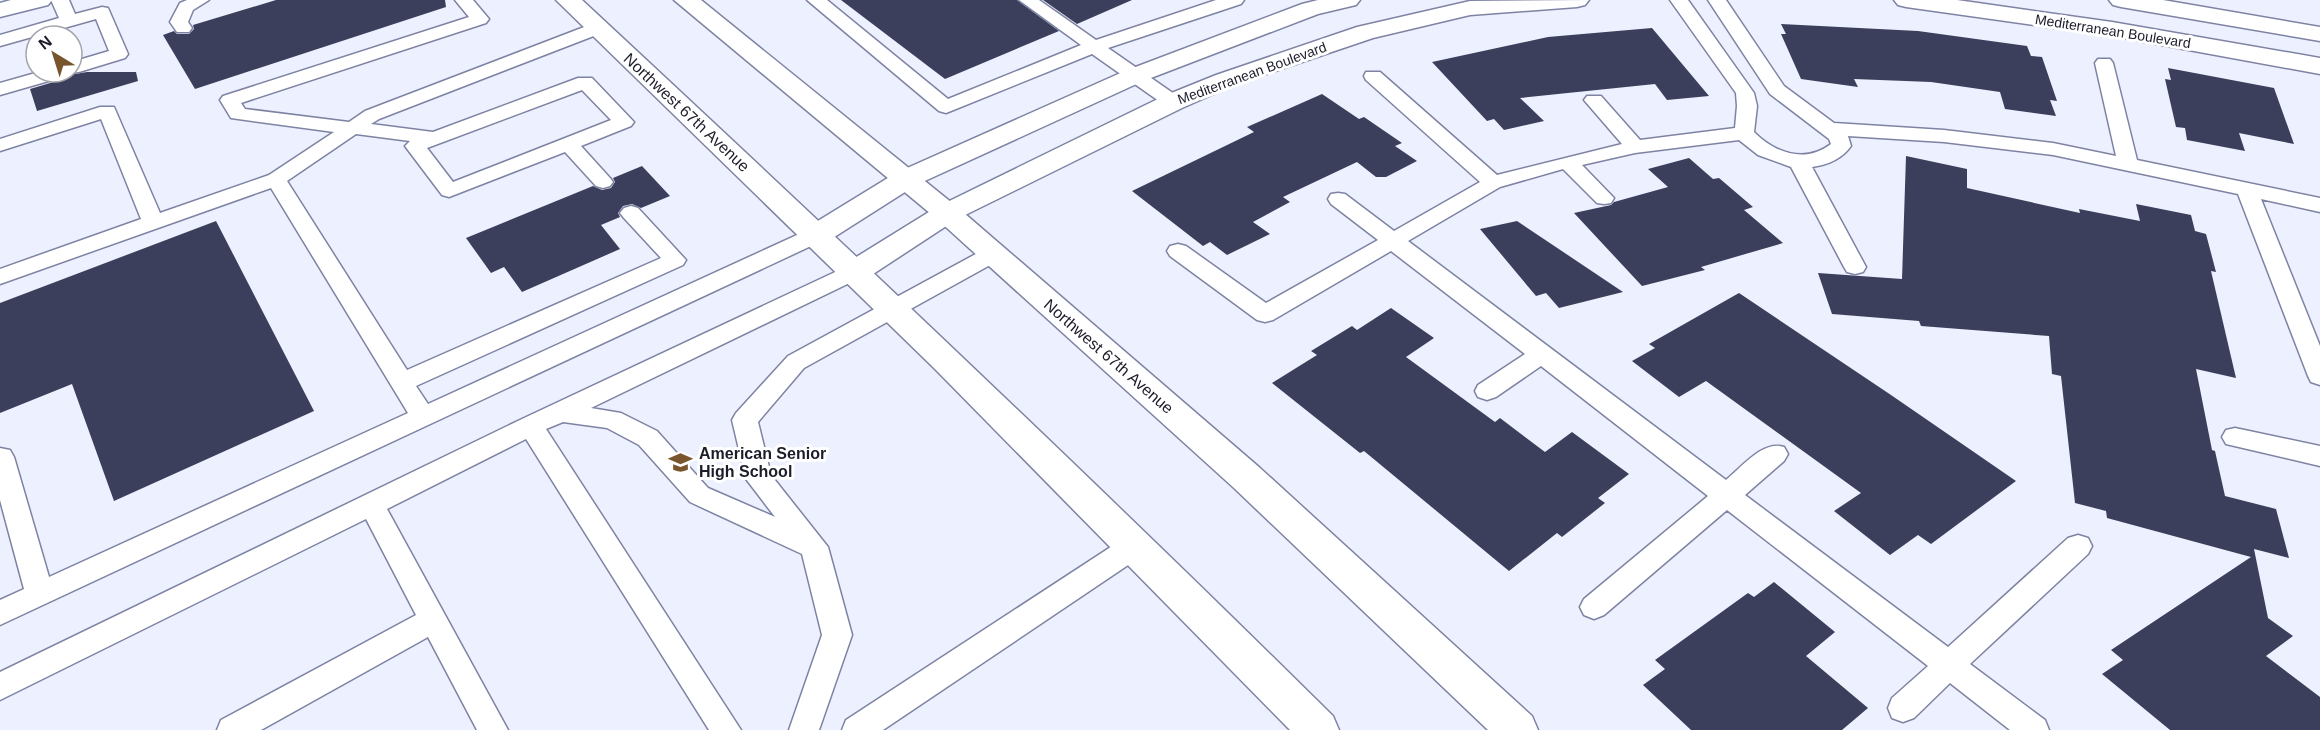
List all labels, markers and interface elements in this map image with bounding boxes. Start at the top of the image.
street label: Mediterranean Boulevard [2034,11,2192,51]
north arrow [24,24,84,84]
text: N [35,32,55,53]
street label: Mediterranean Boulevard [1175,39,1329,107]
street label: Northwest 67th Avenue [620,50,753,175]
street label: Northwest 67th Avenue [1041,296,1177,417]
place label: American Senior High School [699,445,826,480]
school or university icon: American Senior High School [668,449,694,475]

